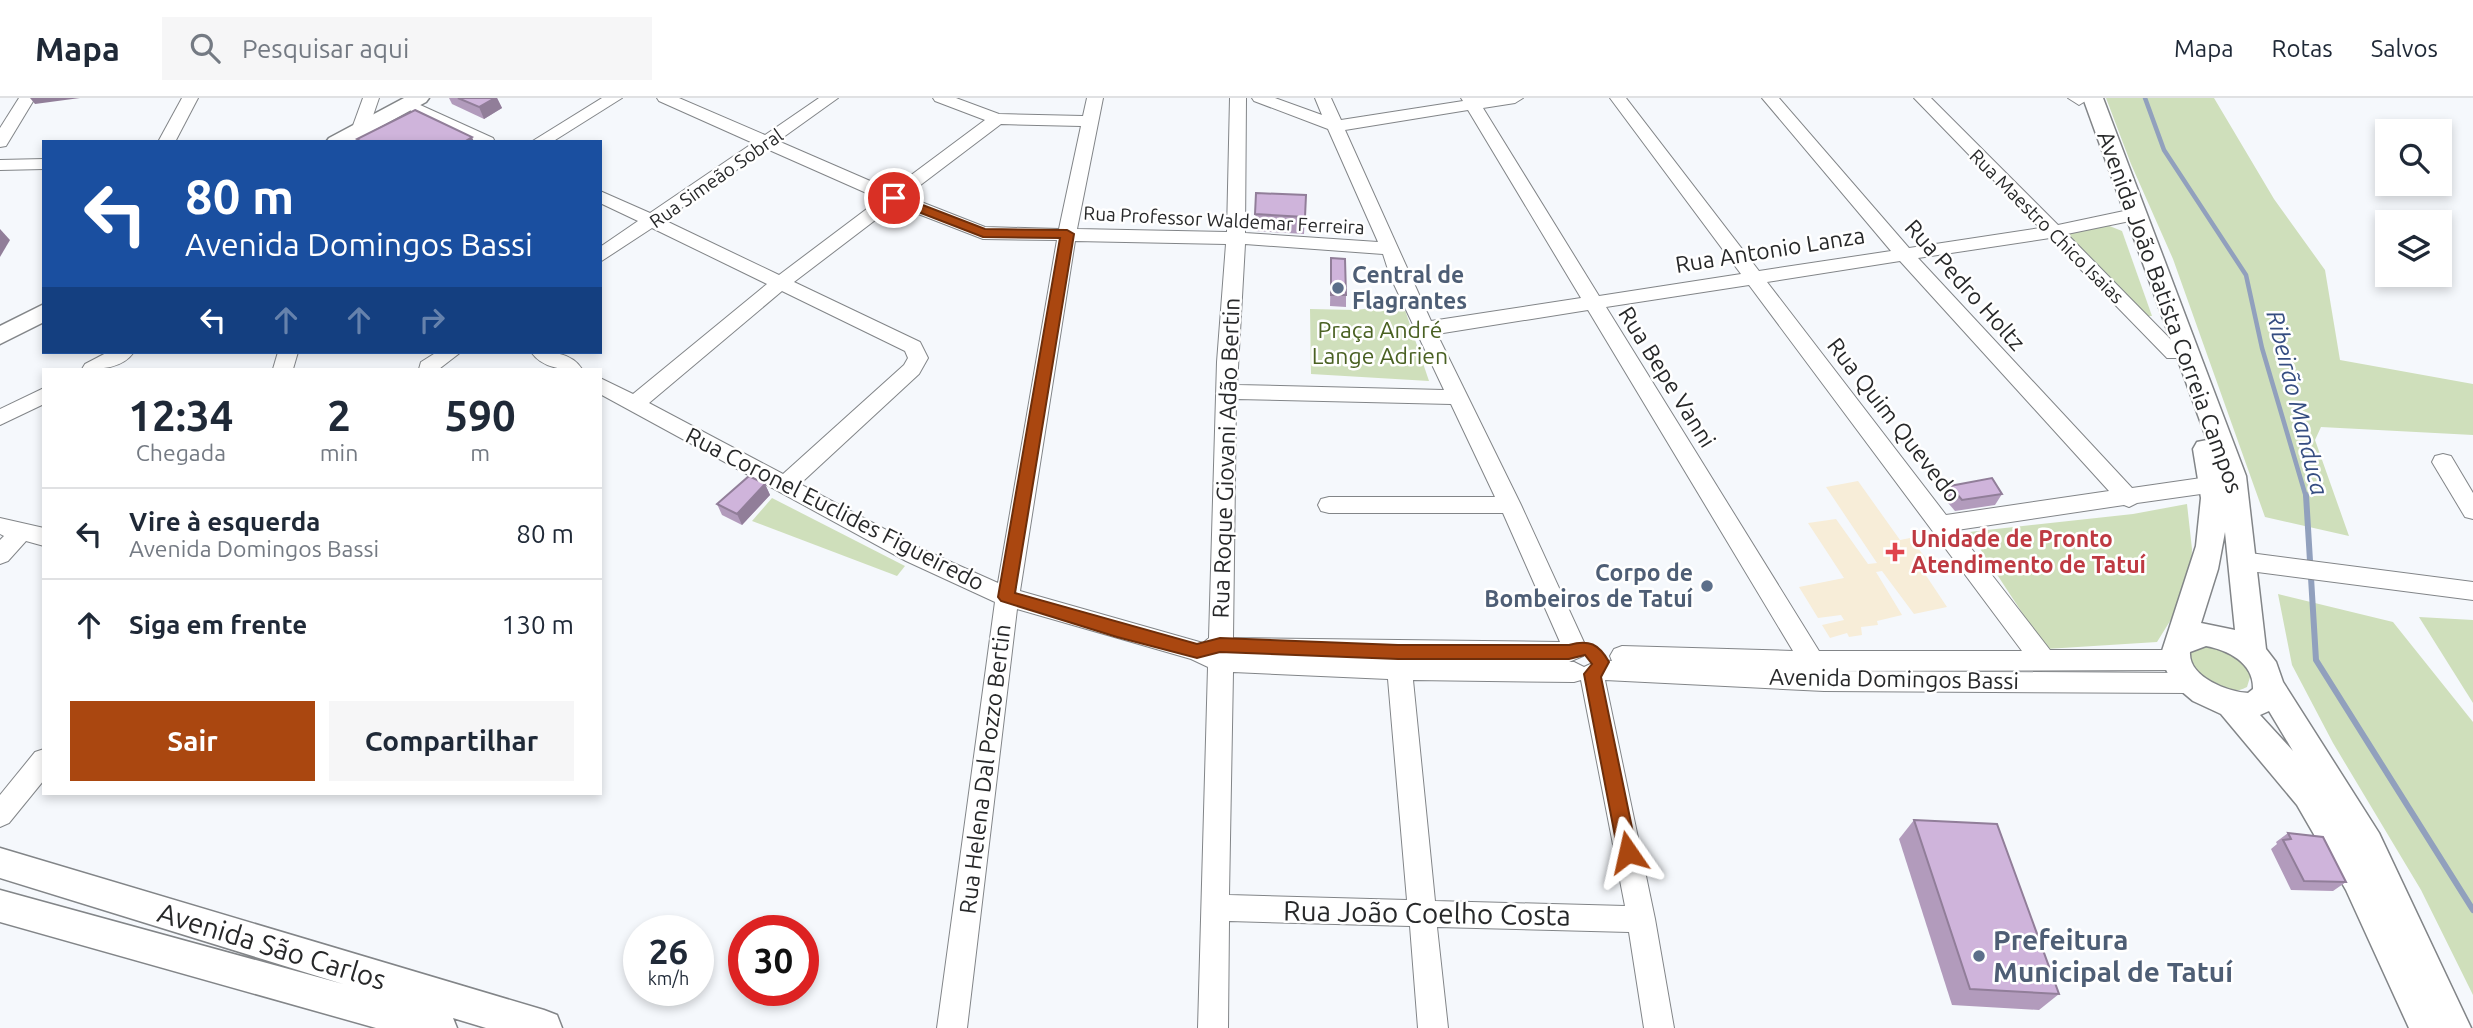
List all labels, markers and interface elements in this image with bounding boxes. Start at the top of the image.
search box [162,17,652,80]
icon: search [186,29,224,67]
text: Mapa [35,30,120,67]
text: Pesquisar aqui [242,34,409,63]
text: Mapa [2174,35,2234,62]
text: Rotas [2272,35,2333,62]
text: Salvos [2371,35,2438,62]
map controls [2375,119,2452,287]
button: search [2375,119,2452,196]
street label: Rua Simeão Sobral [645,124,787,232]
street label: Avenida João Batista Correia Campos [2093,127,2248,496]
street label: Rua Maestro Chico Isaias [1965,144,2129,308]
icon: left [70,168,161,259]
text: 80 m [185,168,294,223]
pin [864,168,924,228]
icon: arrive [875,179,913,217]
street label: Rua Professor Waldemar Ferreira [1083,202,1365,238]
button: layers [2375,210,2452,287]
street label: Rua Pedro Holtz [1900,214,2030,355]
street label: Rua Antonio Lanza [1673,222,1866,277]
text: Avenida Domingos Bassi [185,226,533,262]
place label: Central de Flagrantes [1352,262,1467,313]
marker: Central de Flagrantes [1330,280,1346,296]
street label: Rua Roque Giovani Adão Bertin [1207,297,1244,619]
icon: left [194,301,232,339]
icon: ahead [267,301,305,339]
icon: ahead [340,301,378,339]
icon: right [413,301,451,339]
street label: Rua Bepe Vanni [1614,302,1721,452]
water label: Ribeirão Manduca [2261,308,2333,498]
park label: Praça André Lange Adrien [1312,317,1448,368]
street label: Rua Quim Quevedo [1823,333,1966,506]
text: 12:34 [128,392,233,439]
text: 2 [327,392,351,439]
text: 590 [445,392,516,439]
street label: Rua Coronel Euclides Figueiredo [682,422,989,595]
text: Chegada [136,440,226,465]
text: min [320,440,358,465]
text: m [470,440,490,465]
text: Vire à esquerda [129,507,320,536]
icon: left [70,515,108,553]
text: 80 m [516,519,574,548]
place label: Unidade de Pronto Atendimento de Tatuí [1911,526,2147,577]
text: Avenida Domingos Bassi [129,536,379,561]
marker: Unidade de Pronto Atendimento de Tatuí [1885,542,1905,562]
place label: Corpo de Bombeiros de Tatuí [1484,560,1694,611]
marker: Corpo de Bombeiros de Tatuí [1699,578,1715,594]
icon: ahead [70,606,108,644]
text: Siga em frente [129,610,307,639]
text: 130 m [502,610,574,639]
street label: Rua Helena Dal Pozzo Bertin [954,623,1015,915]
street label: Avenida Domingos Bassi [1769,664,2019,693]
button: Sair [70,701,315,781]
button: Compartilhar [329,701,574,781]
position arrow [1591,815,1665,889]
street label: Rua João Coelho Costa [1283,894,1571,931]
street label: Avenida São Carlos [154,896,390,995]
speed limit sign: 30 [728,915,819,1006]
place label: Prefeitura Municipal de Tatuí [1993,924,2233,987]
text: 26 [649,931,688,971]
marker: Prefeitura Municipal de Tatuí [1971,948,1987,964]
text: km/h [648,968,689,988]

